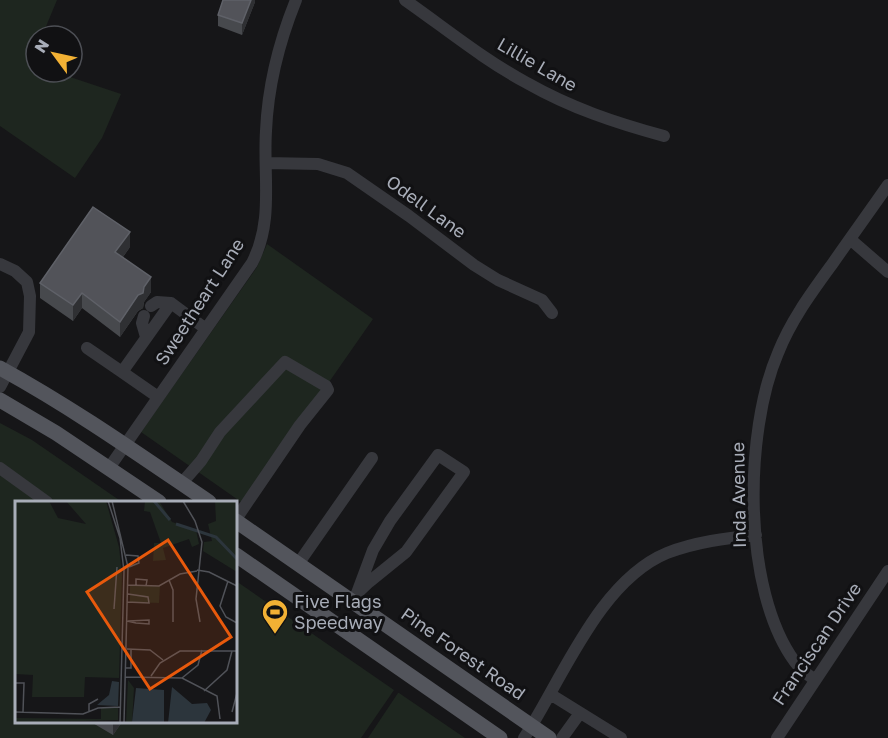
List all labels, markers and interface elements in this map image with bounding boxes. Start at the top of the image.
north arrow [24,24,84,84]
street label: Lillie Lane [494,32,581,96]
text: N [30,35,53,56]
street label: Odell Lane [383,170,471,242]
street label: Sweetheart Lane [150,234,248,369]
street label: Inda Avenue [726,442,750,548]
inset map [15,501,237,723]
street label: Franciscan Drive [767,578,865,709]
place label: Five Flags Speedway [294,590,383,633]
sports icon: Five Flags Speedway [260,597,290,635]
street label: Pine Forest Road [397,602,530,704]

